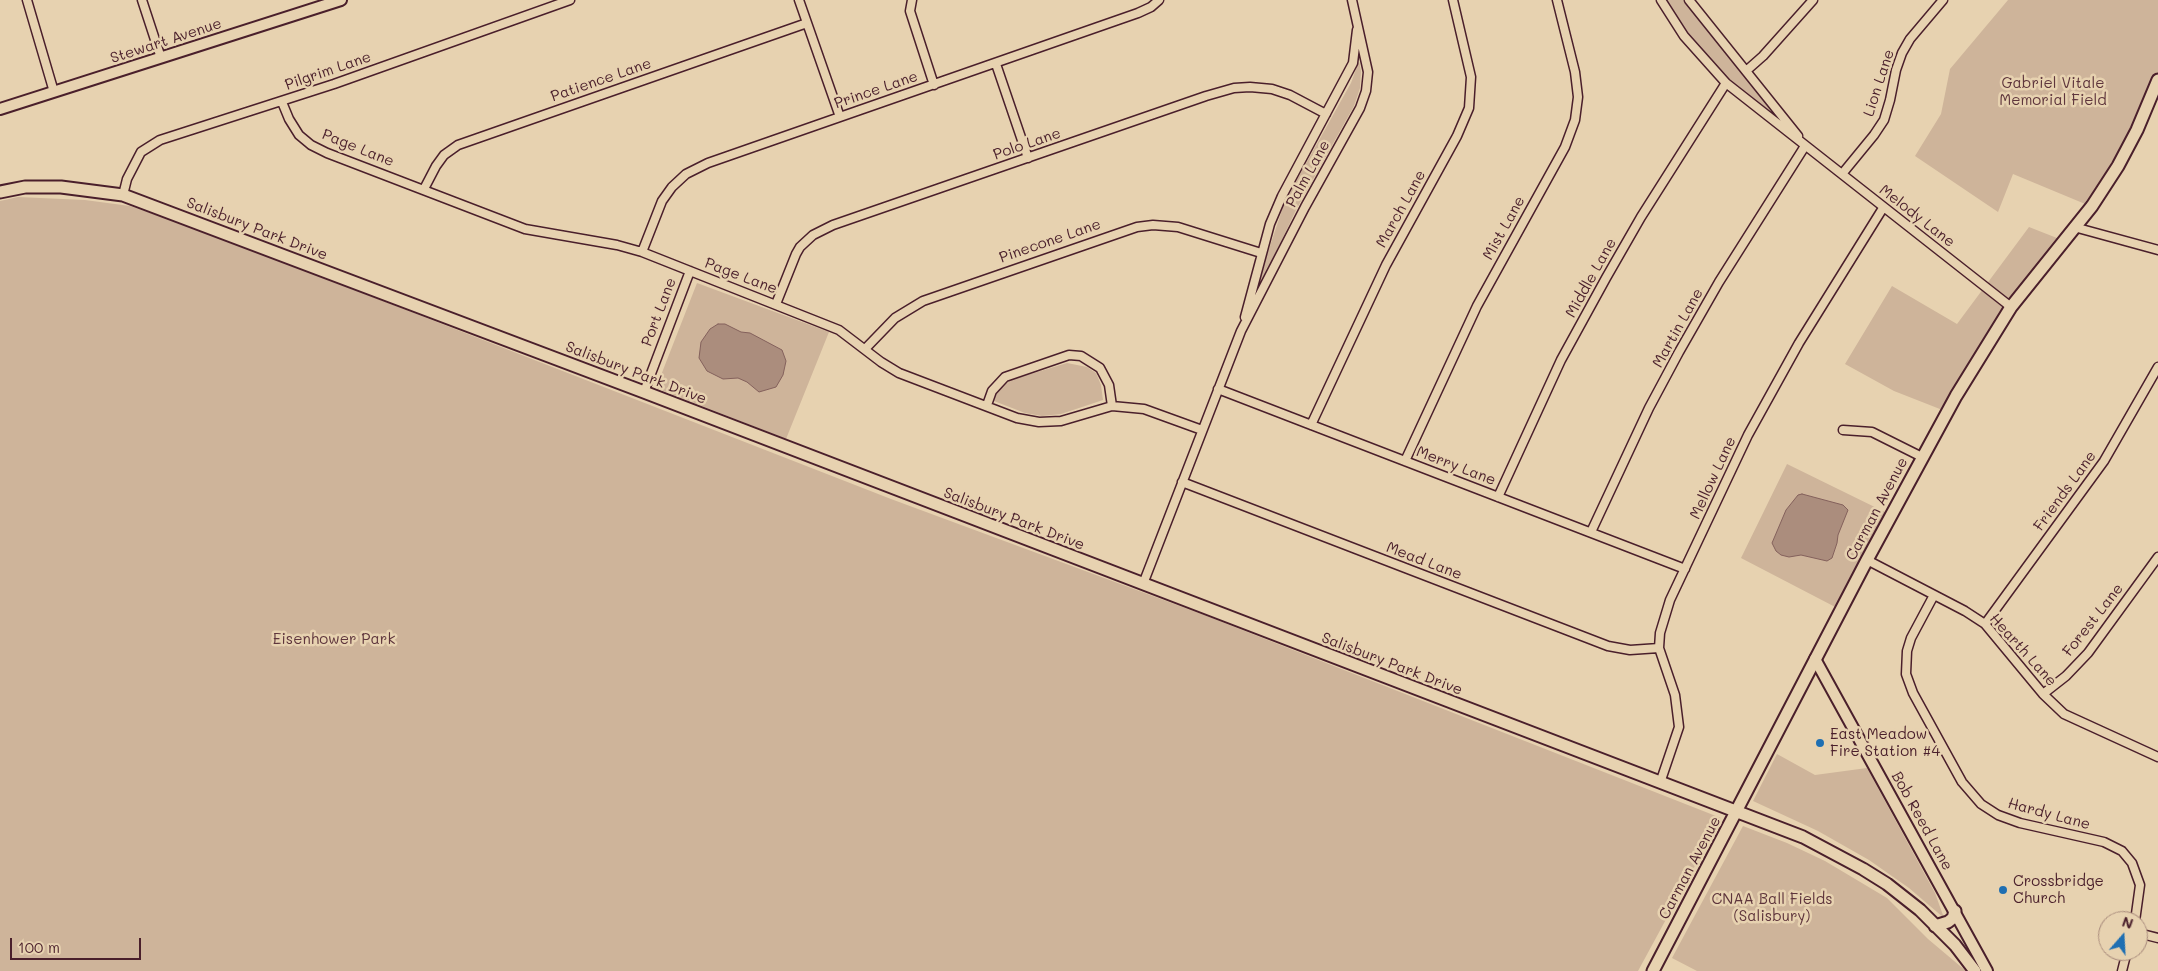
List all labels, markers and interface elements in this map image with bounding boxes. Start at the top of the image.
street label: Stewart Avenue [108,14,224,68]
street label: Lion Lane [1860,47,1898,119]
street label: Pilgrim Lane [283,48,373,94]
street label: Patience Lane [548,54,654,106]
street label: Prince Lane [832,67,920,113]
park label: Gabriel Vitale Memorial Field [1999,74,2107,109]
street label: Polo Lane [991,124,1063,164]
street label: Page Lane [319,125,397,171]
street label: Palm Lane [1282,137,1334,211]
street label: March Lane [1372,167,1430,251]
street label: Melody Lane [1876,181,1958,251]
street label: Mist Lane [1479,193,1529,263]
street label: Salisbury Park Drive [184,194,330,264]
street label: Pinecone Lane [997,215,1103,267]
street label: Middle Lane [1562,235,1620,321]
street label: Page Lane [702,254,780,298]
street label: Port Lane [638,275,680,349]
street label: Martin Lane [1649,285,1707,371]
street label: Salisbury Park Drive [563,338,709,408]
street label: Mellow Lane [1686,434,1740,522]
street label: Merry Lane [1414,443,1498,489]
street label: Friends Lane [2030,447,2100,535]
street label: Carman Avenue [1842,454,1912,564]
street label: Salisbury Park Drive [941,484,1087,554]
street label: Mead Lane [1384,538,1464,584]
street label: Forest Lane [2059,580,2127,660]
street label: Hearth Lane [1986,610,2060,690]
street label: Salisbury Park Drive [1319,629,1465,699]
park label: Eisenhower Park [273,630,395,648]
place label: East Meadow Fire Station #4 [1830,725,1940,760]
marker: East Meadow Fire Station #4 [1814,737,1826,749]
street label: Bob Reed Lane [1887,769,1957,873]
street label: Hardy Lane [2006,794,2092,834]
street label: Carman Avenue [1655,813,1725,923]
place label: Crossbridge Church [2013,872,2104,907]
marker: Crossbridge Church [1997,884,2009,896]
park label: CNAA Ball Fields (Salisbury) [1711,890,1833,925]
north arrow [2098,911,2148,961]
text: N [2120,912,2136,933]
scale bar [12,928,144,960]
text: 100 m [18,937,60,957]

